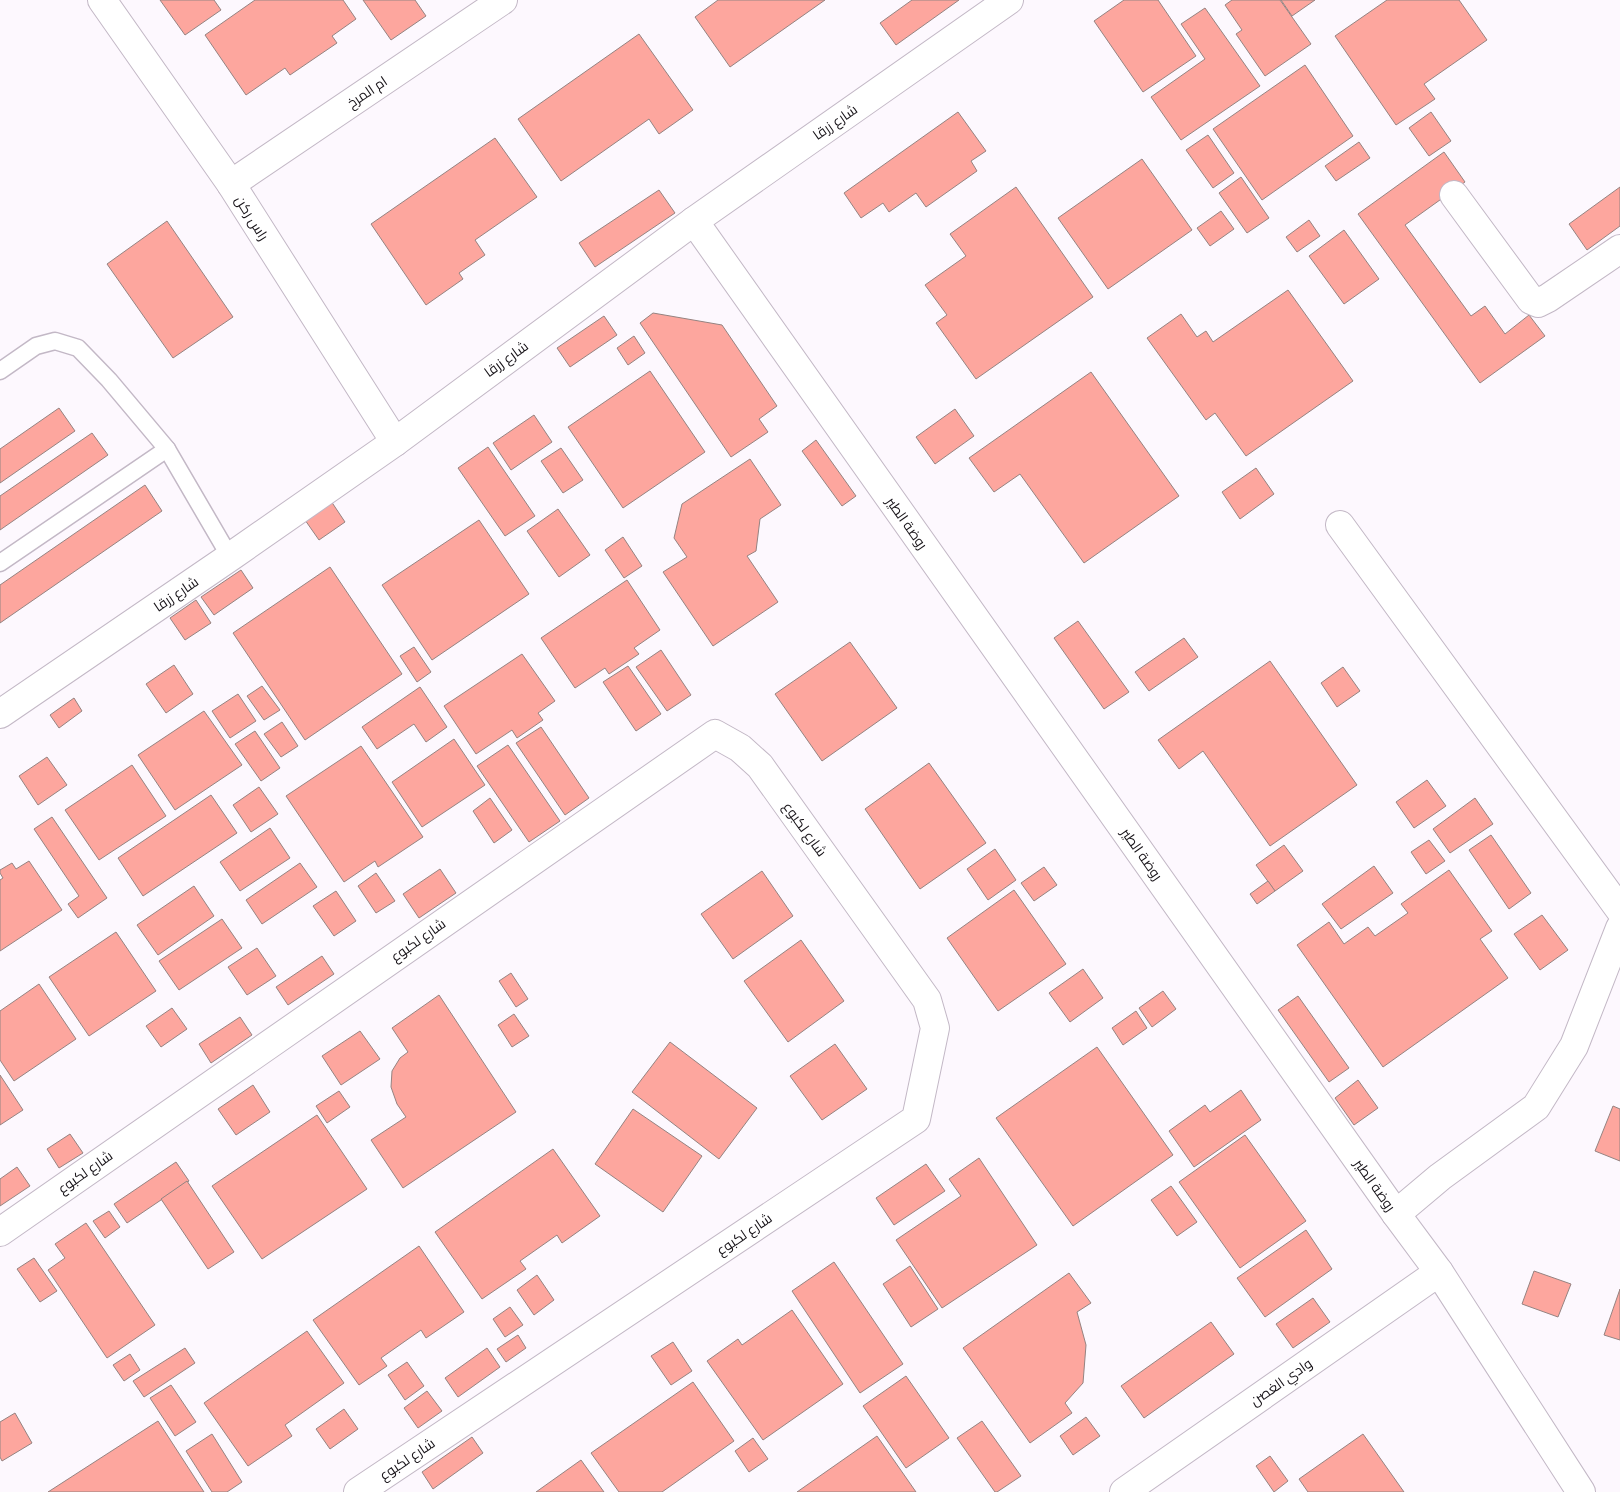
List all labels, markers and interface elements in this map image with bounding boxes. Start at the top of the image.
street label: ام المرخ [341,69,393,115]
street label: شارع زرقا [807,97,863,147]
street label: راس ركن [228,190,276,246]
street label: شارع زرقا [478,334,534,384]
street label: روضة الطير [878,490,935,555]
street label: شارع زرقا [148,569,204,619]
street label: شارع لكبوع [776,796,834,862]
street label: روضة الطير [1113,821,1170,886]
street label: شارع لكبوع [385,911,451,969]
street label: شارع لكبوع [52,1143,118,1201]
street label: روضة الطير [1346,1152,1403,1217]
street label: شارع لكبوع [711,1206,777,1262]
street label: وادي الغصن [1244,1351,1318,1413]
street label: شارع لكبوع [374,1431,440,1487]

